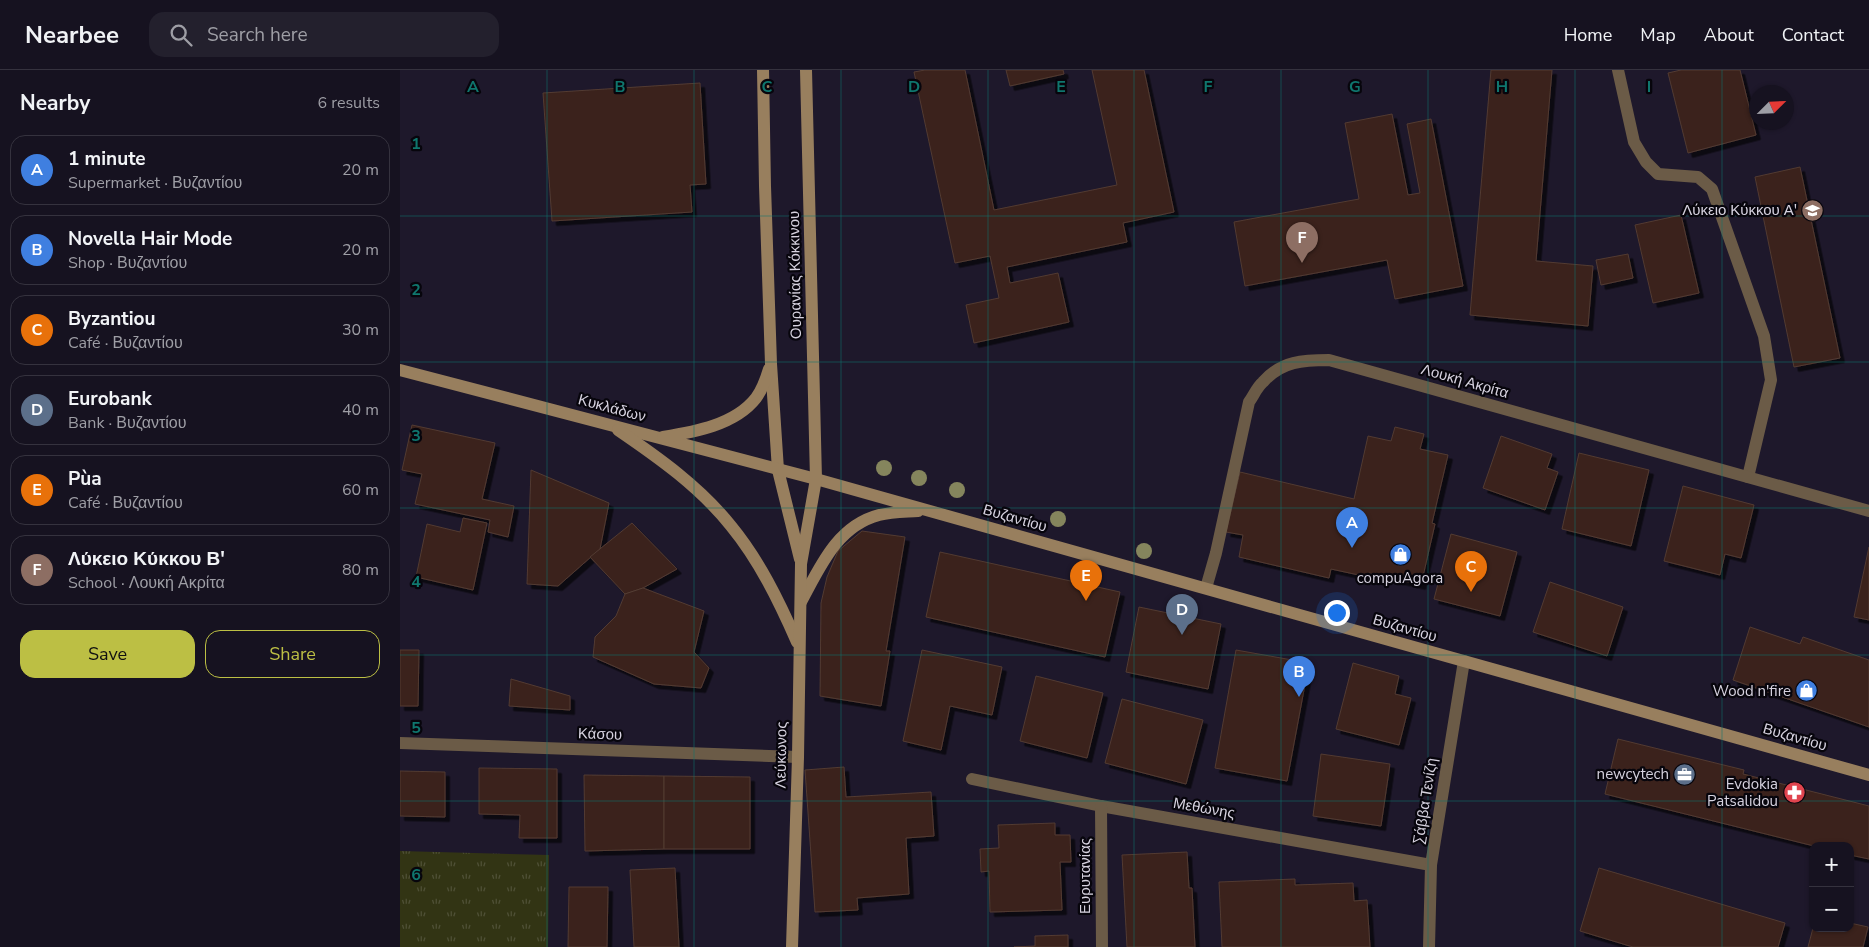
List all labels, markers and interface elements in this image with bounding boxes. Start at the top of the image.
search box [149,12,499,57]
text: Nearbee [25,19,119,51]
icon: search [167,21,195,49]
text: Search here [207,22,308,48]
text: Home [1564,23,1612,47]
text: Map [1640,23,1676,47]
text: About [1704,23,1754,47]
text: Contact [1782,23,1844,47]
text: A [467,76,479,98]
text: B [614,76,626,98]
text: C [762,76,773,98]
text: D [908,76,920,98]
text: E [1056,76,1066,98]
text: F [1204,76,1213,98]
text: G [1349,76,1361,98]
text: H [1496,76,1508,98]
text: I [1647,76,1651,98]
north arrow [1749,85,1794,130]
text: Nearby [20,89,90,117]
text: 6 results [318,92,380,114]
text: 1 [411,133,421,155]
text: 1 minute [68,146,146,172]
text: A [31,159,43,181]
text: 20 m [342,159,379,181]
text: Supermarket · Βυζαντίου [68,172,242,194]
school or university icon: Λύκειο Κύκκου Α' [1801,198,1825,222]
place label: Λύκειο Κύκκου Α' [1682,200,1797,220]
street label: Ουρανίας Κόκκινου [784,211,806,339]
pin: F [1286,222,1318,263]
text: Novella Hair Mode [68,226,232,252]
text: B [31,239,43,261]
text: 20 m [342,239,379,261]
text: Shop · Βυζαντίου [68,252,187,274]
text: 2 [411,279,421,301]
text: Byzantiou [68,306,155,332]
text: C [32,319,42,341]
text: 30 m [342,319,379,341]
text: Café · Βυζαντίου [68,332,183,354]
street label: Λουκή Ακρίτα [1419,359,1511,403]
text: Eurobank [68,386,152,412]
street label: Κυκλάδων [576,389,648,427]
text: D [31,399,43,421]
text: 40 m [342,399,379,421]
text: Bank · Βυζαντίου [68,412,186,434]
text: 3 [411,425,421,447]
text: Pùa [68,466,102,492]
text: E [32,479,42,501]
text: 60 m [342,479,379,501]
text: Café · Βυζαντίου [68,492,183,514]
street label: Βυζαντίου [981,499,1049,537]
pin: A [1336,507,1368,548]
shop icon: compuAgora [1388,543,1412,567]
text: Λύκειο Κύκκου Β' [68,546,225,572]
pin: C [1455,551,1487,592]
text: F [33,559,42,581]
text: 80 m [342,559,379,581]
pin: E [1070,560,1102,601]
place label: compuAgora [1357,568,1443,588]
text: 4 [411,571,421,593]
text: School · Λουκή Ακρίτα [68,572,225,594]
pin: D [1166,594,1198,635]
your location [1324,600,1350,626]
street label: Βυζαντίου [1371,609,1439,647]
button: Save [20,630,195,678]
button: Share [205,630,380,678]
pin: B [1283,656,1315,697]
shop icon: Wood n'fire [1795,679,1819,703]
place label: Wood n'fire [1713,681,1791,701]
text: 5 [411,717,421,739]
street label: Βυζαντίου [1761,718,1829,756]
street label: Λεύκωνος [770,721,792,789]
street label: Κάσου [578,723,622,745]
street label: Σάββα Τενίζη [1408,756,1442,846]
office icon: newcytech [1673,762,1697,786]
place label: newcytech [1597,764,1669,784]
place label: Evdokia Patsalidou [1707,774,1778,811]
pharmacy icon: Evdokia Patsalidou [1782,781,1806,805]
street label: Μεθώνης [1172,793,1236,823]
street label: Ευρυτανίας [1075,838,1095,914]
map controls [1809,842,1854,932]
button: + [1809,842,1854,887]
text: 6 [411,864,421,886]
button: − [1809,887,1854,932]

